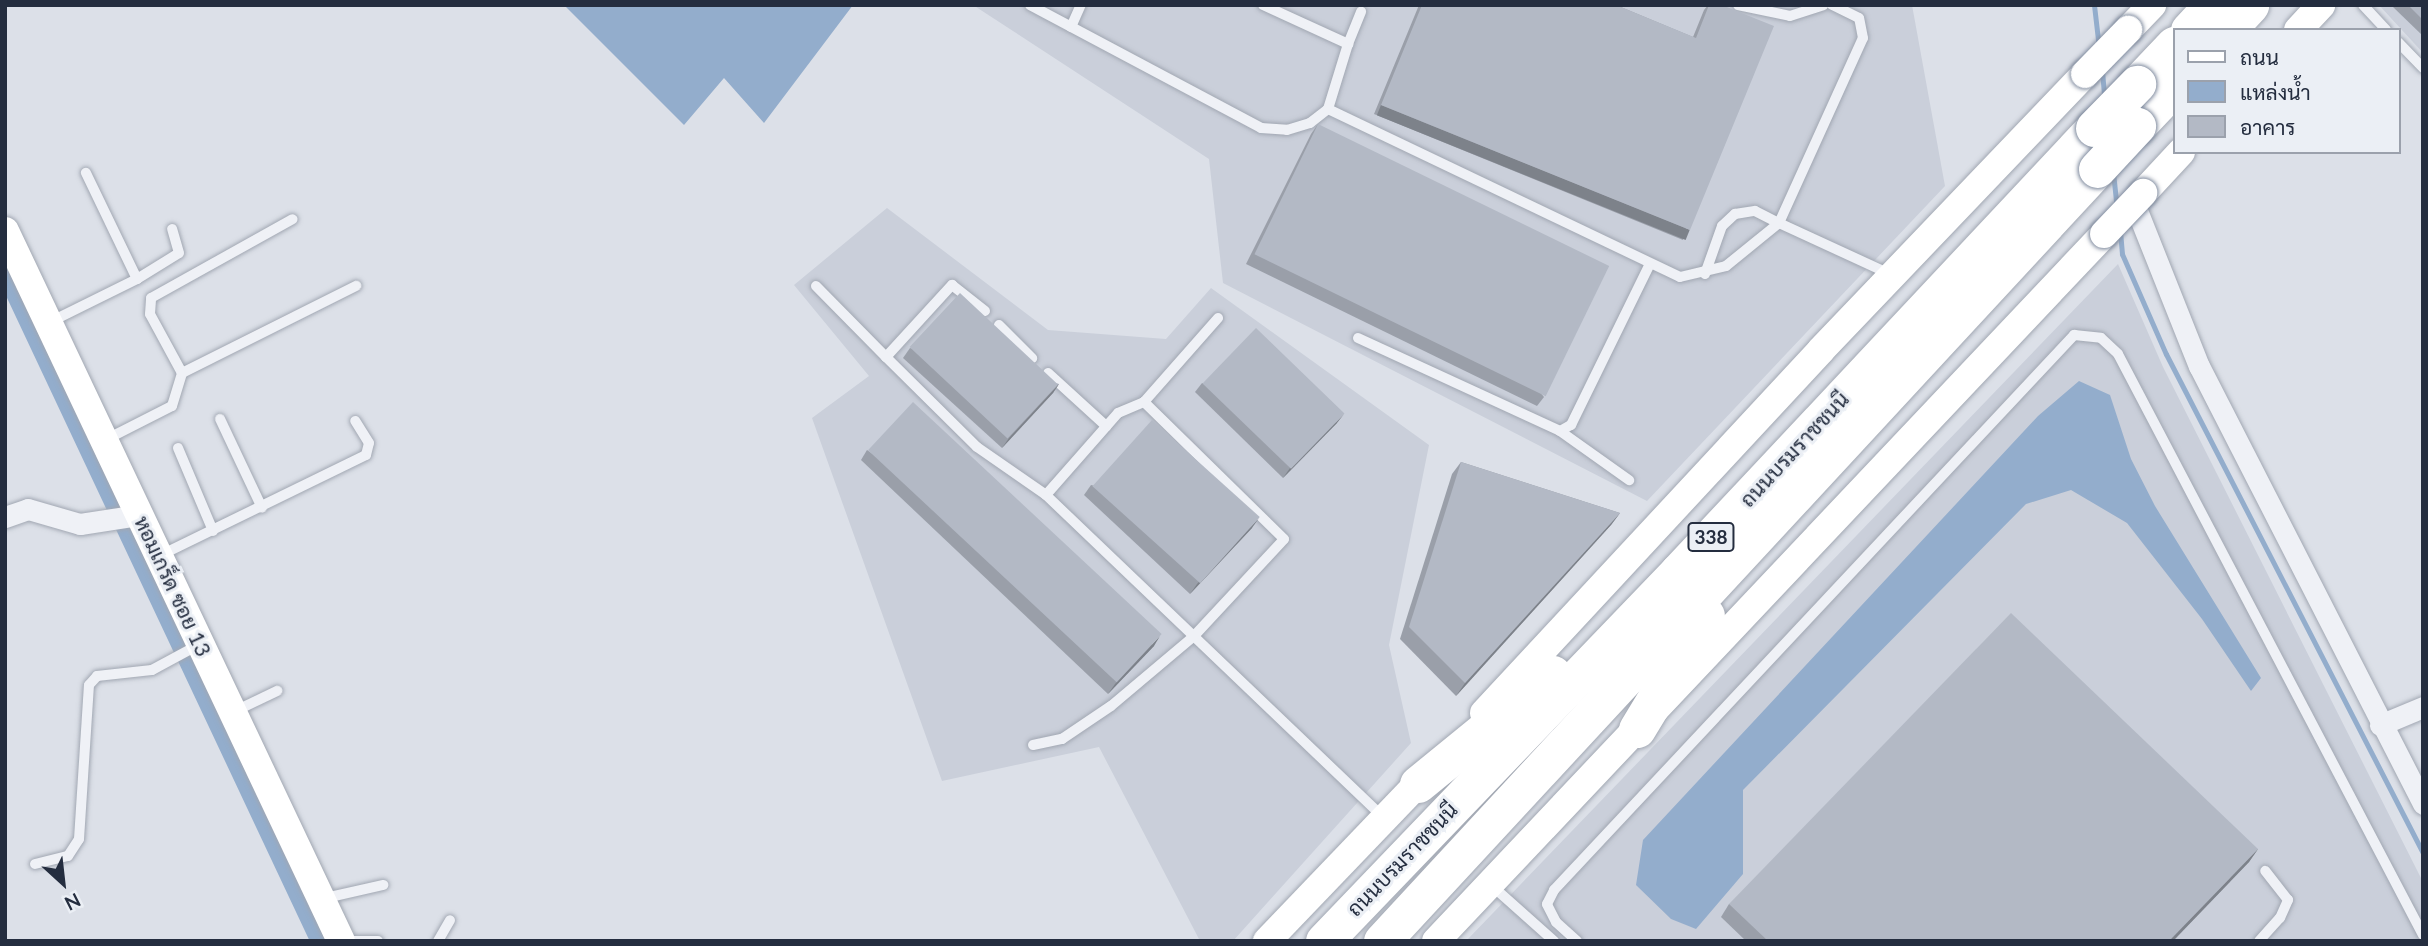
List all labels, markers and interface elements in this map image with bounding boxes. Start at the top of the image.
legend [2172,28,2400,154]
text: ถนน [2240,44,2279,69]
text: แหล่งน้ำ [2240,79,2311,104]
text: อาคาร [2240,114,2296,139]
street label: ถนนบรมราชชนนี [1734,386,1854,512]
street label: หอมเกร็ด ซอย 13 [129,512,217,660]
road number: 338 [1686,522,1736,552]
street label: ถนนบรมราชชนนี [1341,797,1463,921]
north arrow [28,848,98,918]
text: N [61,889,85,916]

